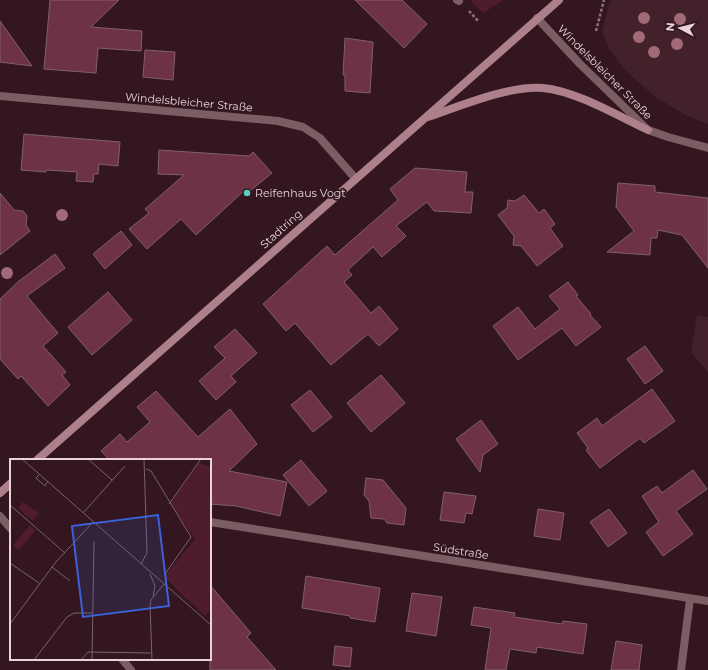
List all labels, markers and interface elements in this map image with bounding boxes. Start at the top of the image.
north arrow [660,8,700,48]
street label: Windelsbleicher Straße [555,22,655,122]
text: N [663,22,678,32]
street label: Windelsbleicher Straße [125,89,254,115]
place label: Reifenhaus Vogt [255,186,346,200]
marker: Reifenhaus Vogt [242,188,252,198]
street label: Stadtring [257,207,305,251]
inset map [10,459,211,660]
street label: Südstraße [432,540,490,562]

